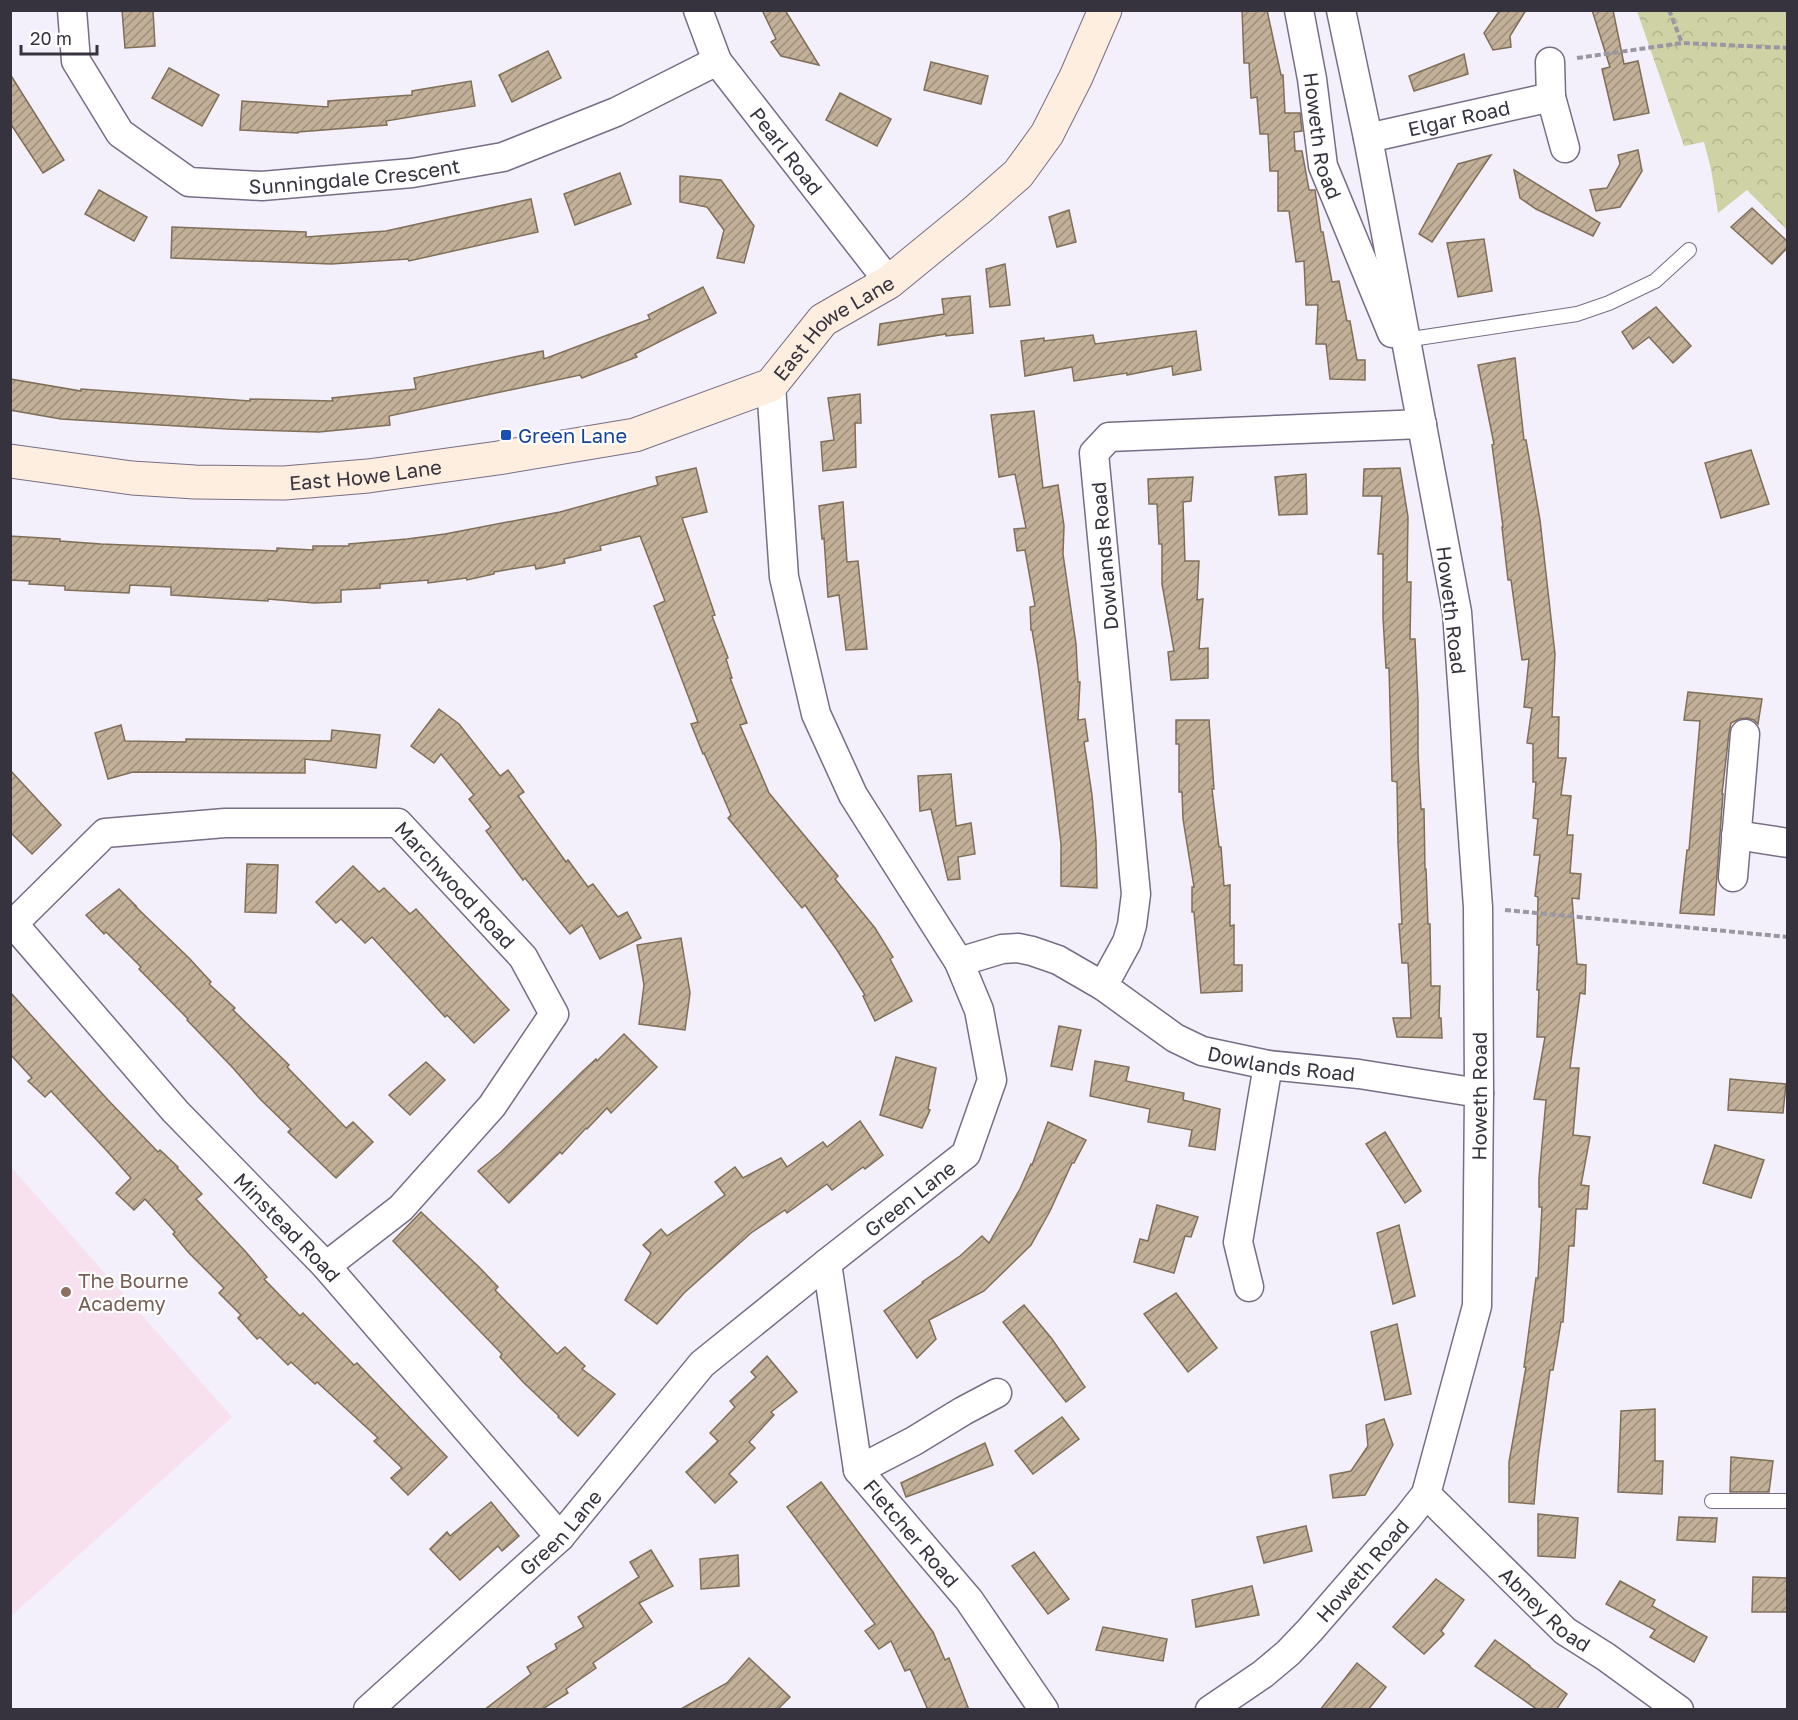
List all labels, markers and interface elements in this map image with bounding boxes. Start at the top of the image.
scale bar [21,18,98,56]
text: 20 m [30,27,72,49]
street label: Howeth Road [1299,71,1347,203]
street label: Elgar Road [1405,95,1512,141]
street label: Pearl Road [745,102,828,199]
street label: Sunningdale Crescent [248,153,462,198]
street label: East Howe Lane [768,270,898,385]
place label: Green Lane [518,423,627,447]
marker: Green Lane [499,428,513,442]
street label: East Howe Lane [288,454,443,495]
street label: Dowlands Road [1086,481,1122,631]
street label: Howeth Road [1432,545,1472,675]
street label: Marchwood Road [390,816,521,953]
street label: Howeth Road [1466,1032,1491,1161]
street label: Dowlands Road [1205,1040,1356,1086]
street label: Green Lane [859,1155,960,1241]
street label: Minstead Road [229,1167,346,1286]
place label: The Bourne Academy [78,1268,189,1315]
marker: The Bourne Academy [59,1285,73,1299]
street label: Fletcher Road [859,1474,964,1592]
street label: Green Lane [514,1484,606,1580]
street label: Howeth Road [1311,1513,1413,1627]
street label: Abney Road [1495,1562,1595,1656]

